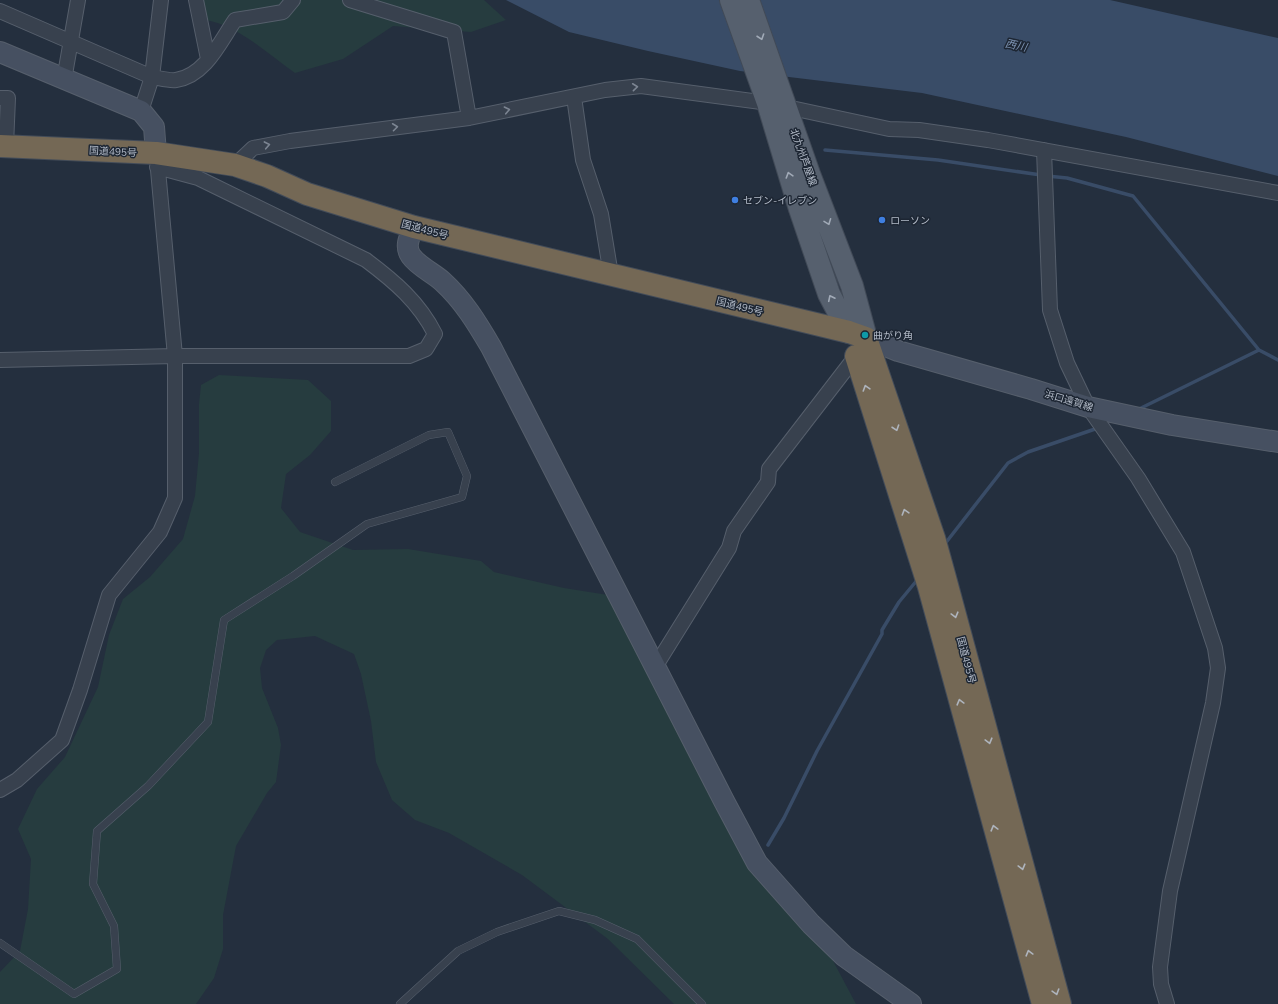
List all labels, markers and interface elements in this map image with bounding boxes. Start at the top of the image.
one-way arrow [756,33,764,40]
water label: 西川 [1004,36,1029,54]
one-way arrow [632,83,638,92]
one-way arrow [504,107,510,115]
one-way arrow [392,123,399,132]
street label: 北九州芦屋線 [787,127,820,188]
one-way arrow [264,142,270,150]
street label: 国道495号 [89,144,137,159]
one-way arrow [785,171,794,178]
place label: セブン-イレブン [743,194,817,207]
marker: セブン-イレブン [730,195,740,205]
place label: ローソン [890,214,930,227]
marker: ローソン [877,215,887,225]
street label: 国道495号 [400,217,450,242]
one-way arrow [823,219,831,226]
street label: 国道495号 [715,294,765,319]
one-way arrow [828,294,836,302]
place label: 曲がり角 [873,329,913,342]
marker: 曲がり角 [860,330,870,340]
one-way arrow [862,385,871,392]
street label: 浜口遠賀線 [1043,387,1095,414]
one-way arrow [891,424,900,431]
one-way arrow [901,509,909,516]
one-way arrow [950,612,959,619]
street label: 国道495号 [954,635,979,685]
one-way arrow [956,699,965,706]
one-way arrow [984,737,993,744]
one-way arrow [990,824,999,831]
one-way arrow [1017,863,1026,870]
one-way arrow [1025,950,1033,956]
one-way arrow [1051,989,1060,996]

